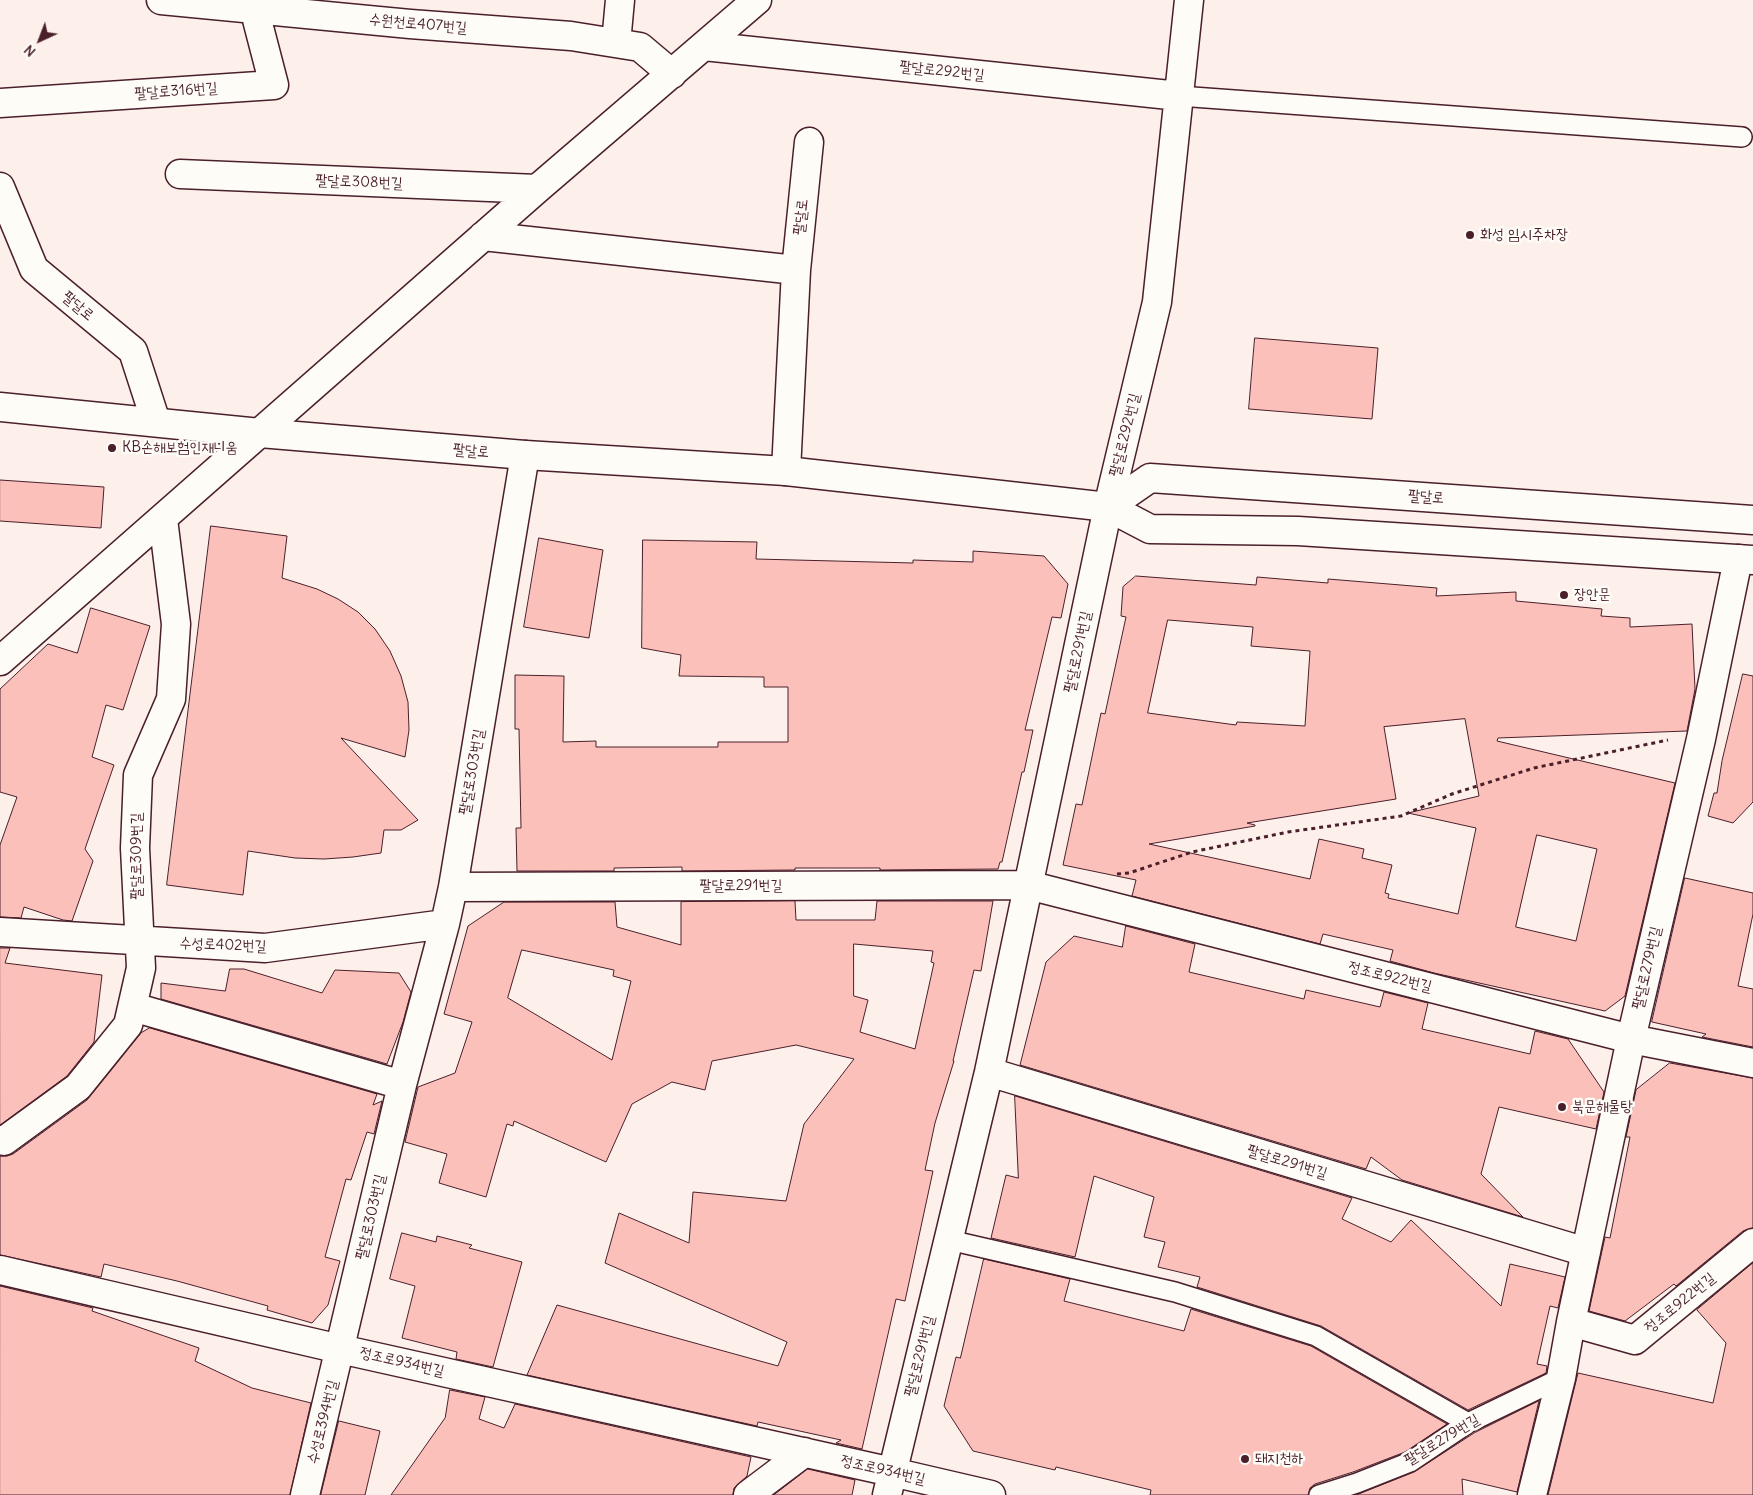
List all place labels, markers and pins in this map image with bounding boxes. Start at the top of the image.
place label: 화성 임시주차장 [1480,226,1568,244]
marker: 화성 임시주차장 [1464,229,1476,241]
place label: KB손해보험인재니움 [122,439,238,457]
marker: KB손해보험인재니움 [106,442,118,454]
place label: 장안문 [1574,586,1610,604]
marker: 장안문 [1558,589,1570,601]
place label: 북문해물탕 [1572,1098,1632,1116]
marker: 북문해물탕 [1556,1101,1568,1113]
place label: 돼지천하 [1255,1450,1303,1468]
marker: 돼지천하 [1239,1453,1251,1465]

